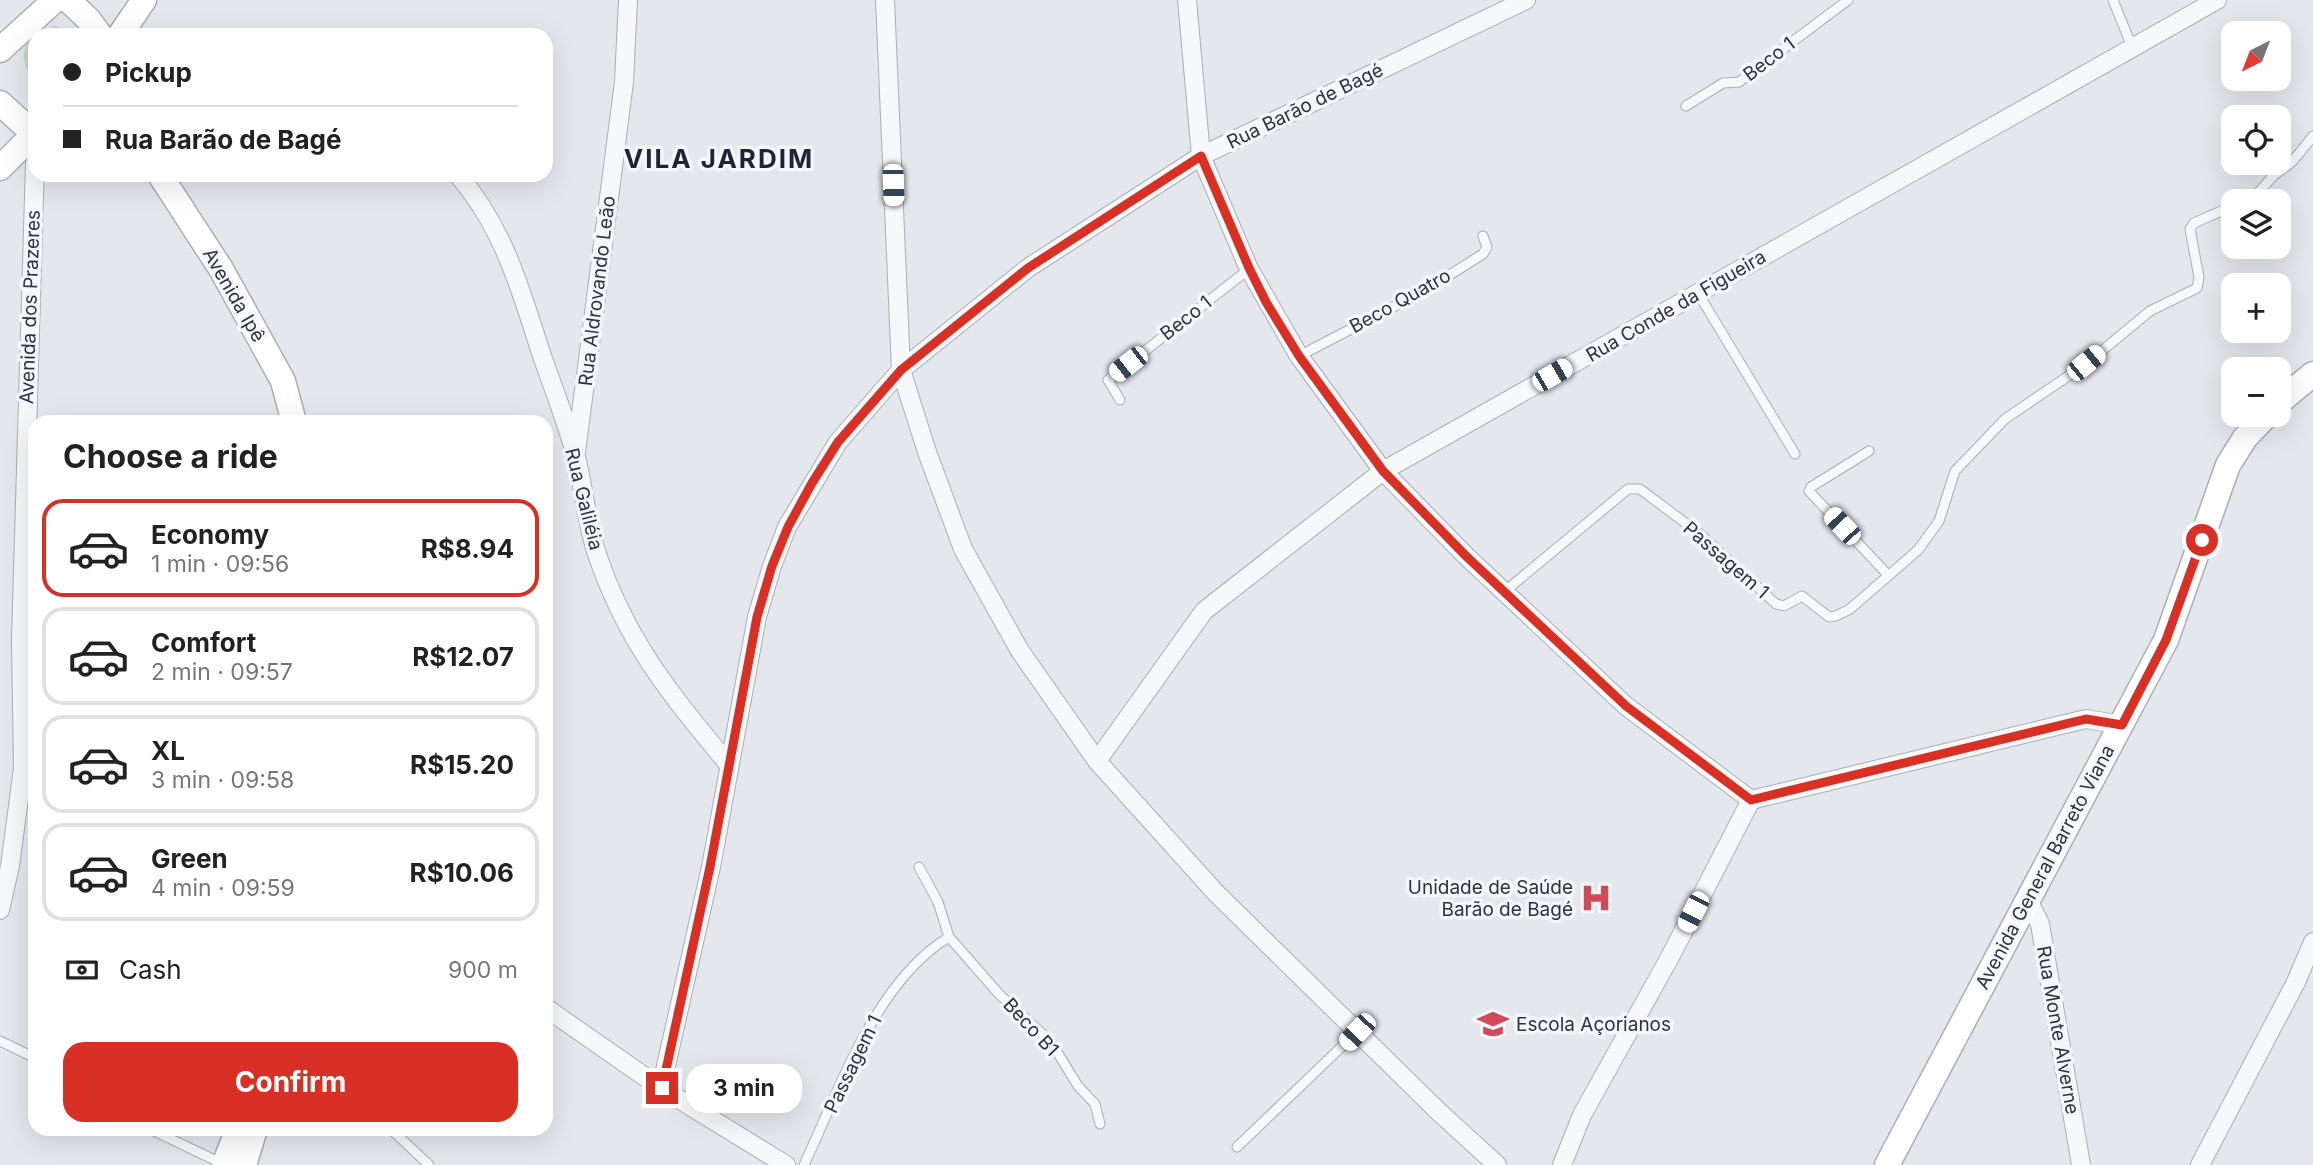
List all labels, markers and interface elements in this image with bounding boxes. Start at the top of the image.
north arrow [2221,21,2291,91]
map controls [2221,21,2291,427]
street label: Beco 1 [1739,32,1799,86]
text: Pickup [105,57,192,88]
street label: Rua Barão de Bagé [1223,58,1387,154]
button: locate [2221,105,2291,175]
text: Rua Barão de Bagé [105,124,342,155]
district label: VILA JARDIM [624,143,814,174]
car [882,164,905,206]
button: layers [2221,189,2291,259]
street label: Rua Aldrovando Leão [574,195,620,387]
street label: Avenida dos Prazeres [15,210,45,404]
street label: Avenida Ipê [198,244,270,346]
street label: Rua Conde da Figueira [1582,245,1770,367]
street label: Beco Quatro [1345,264,1455,338]
button: + [2221,273,2291,343]
street label: Beco 1 [1156,291,1216,345]
car [2064,342,2109,384]
car [1105,343,1152,385]
car [1529,355,1576,395]
button: − [2221,357,2291,427]
text: Choose a ride [63,437,278,476]
street label: Rua Galiléia [560,446,608,552]
car [1820,503,1865,549]
icon: car [67,517,130,580]
street label: Passagem 1 [1678,517,1774,603]
text: Economy [151,519,269,550]
route start [2186,524,2218,556]
text: R$8.94 [421,533,514,564]
text: 1 min · 09:56 [151,550,289,578]
icon: car [67,625,130,688]
text: Comfort [151,627,256,658]
text: R$12.07 [412,641,514,672]
text: 2 min · 09:57 [151,658,293,686]
icon: car [67,733,130,796]
text: XL [151,735,185,766]
street label: Avenida General Barreto Viana [1971,741,2119,993]
text: R$15.20 [410,749,514,780]
text: 3 min · 09:58 [151,766,294,794]
icon: car [67,841,130,904]
text: Green [151,843,228,874]
text: R$10.06 [410,857,514,888]
text: 4 min · 09:59 [151,874,295,902]
place label: Unidade de Saúde Barão de Bagé [1408,876,1573,921]
hospital icon: Unidade de Saúde Barão de Bagé [1579,881,1613,915]
car [1675,889,1712,935]
street label: Rua Monte Alverne [2032,944,2084,1116]
icon: cash [63,951,101,989]
text: Cash [119,954,182,985]
text: 900 m [448,956,518,984]
street label: Beco B1 [998,993,1064,1061]
school or university icon: Escola Açorianos [1476,1007,1510,1041]
car [1335,1009,1380,1055]
street label: Passagem 1 [819,1011,887,1117]
place label: Escola Açorianos [1516,1013,1671,1036]
button: Confirm [63,1042,518,1122]
callout: 3 min [686,1064,802,1112]
route end [646,1072,678,1104]
text: 3 min [713,1074,775,1102]

